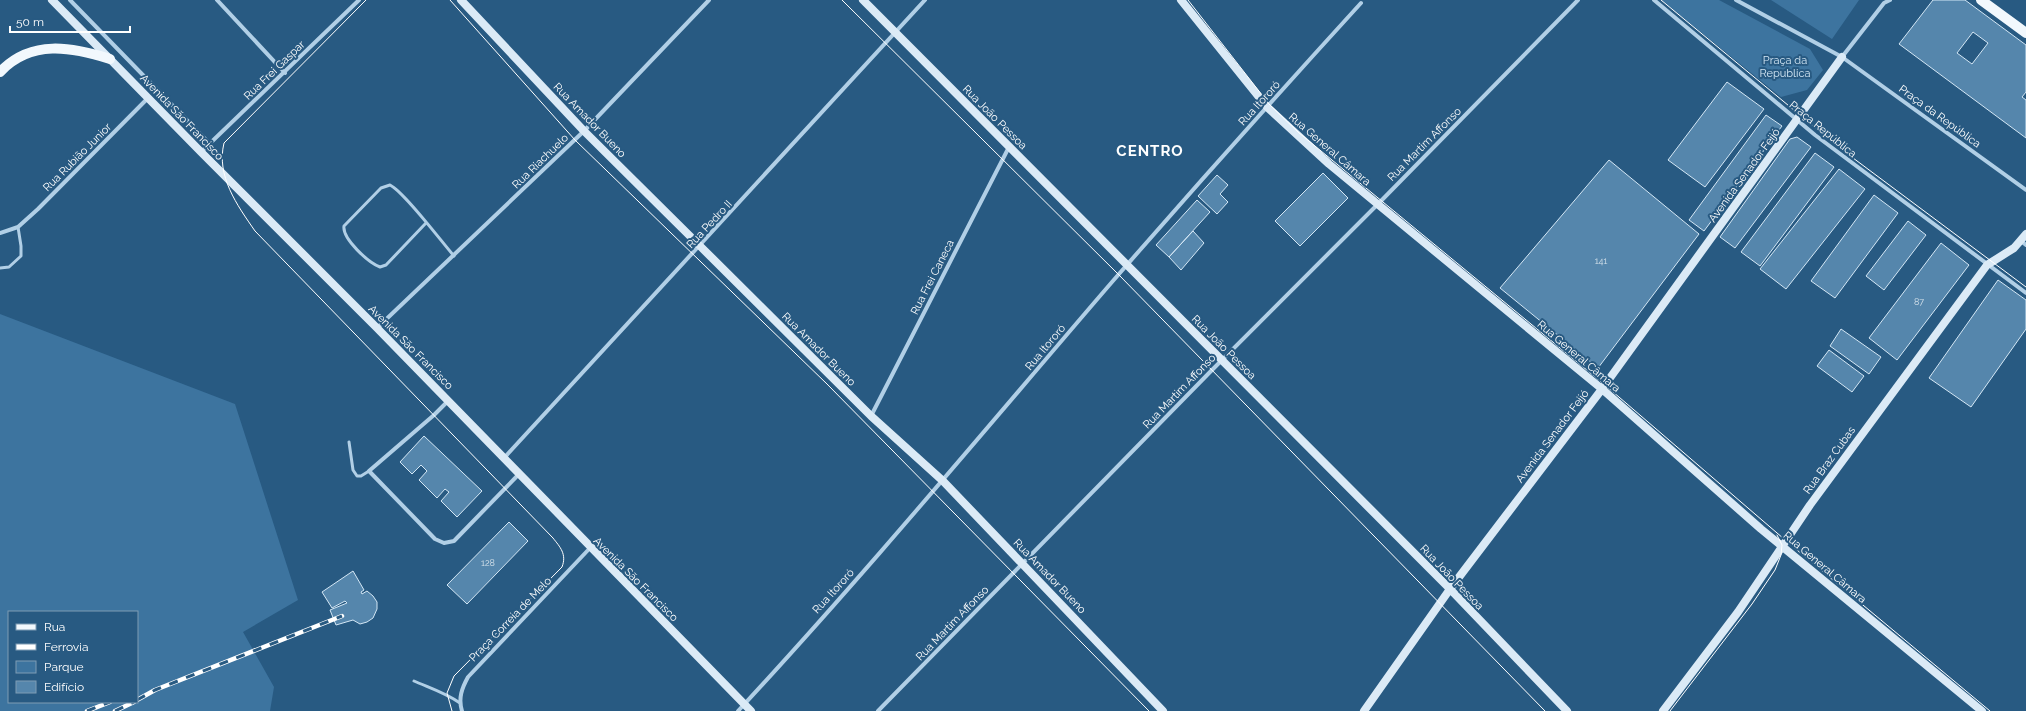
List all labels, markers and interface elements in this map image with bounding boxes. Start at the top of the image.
scale bar [10,8,130,34]
text: 50 m [16,15,44,29]
street label: Rua Frei Gaspar [241,38,308,103]
park label: Praça da Republica [1760,54,1811,80]
street label: Avenida São Francisco [137,72,226,163]
street label: Rua Itororó [1236,78,1283,128]
street label: Rua Amador Bueno [551,80,629,161]
street label: Praça da República [1896,82,1983,151]
street label: Rua João Pessoa [960,83,1030,152]
street label: Praça República [1787,98,1859,160]
street label: Rua Martim Affonso [1385,104,1464,184]
street label: Rua General Câmara [1286,110,1373,189]
street label: Rua Rubião Junior [40,120,114,194]
street label: Avenida Senador Feijó [1706,125,1783,225]
street label: Rua Riachuelo [510,131,571,191]
district label: CENTRO [1116,142,1184,160]
street label: Rua Pedro II [684,198,735,251]
street label: Rua Frei Caneca [908,238,957,317]
house number: 141 [1595,256,1607,266]
house number: 87 [1914,297,1924,307]
street label: Avenida São Francisco [366,302,456,393]
street label: Rua Amador Bueno [779,310,858,389]
street label: Rua João Pessoa [1189,313,1259,382]
street label: Rua General Câmara [1535,318,1623,395]
street label: Rua Itororó [1023,321,1069,373]
street label: Rua Martim Affonso [1140,351,1219,431]
street label: Avenida Senador Feijó [1513,387,1592,485]
street label: Rua Braz Cubas [1801,424,1858,496]
street label: Rua General Câmara [1781,529,1869,606]
street label: Avenida São Francisco [591,534,681,625]
street label: Rua Amador Bueno [1011,536,1089,617]
street label: Rua João Pessoa [1417,542,1486,613]
house number: 128 [481,558,495,568]
street label: Rua Itororó [810,566,857,616]
street label: Praça Correia de Melo [467,574,554,664]
street label: Rua Martim Affonso [913,583,992,663]
legend [8,611,138,703]
text: Rua [44,620,65,634]
text: Ferrovia [44,640,88,654]
text: Parque [44,660,84,674]
text: Edifício [44,680,84,694]

